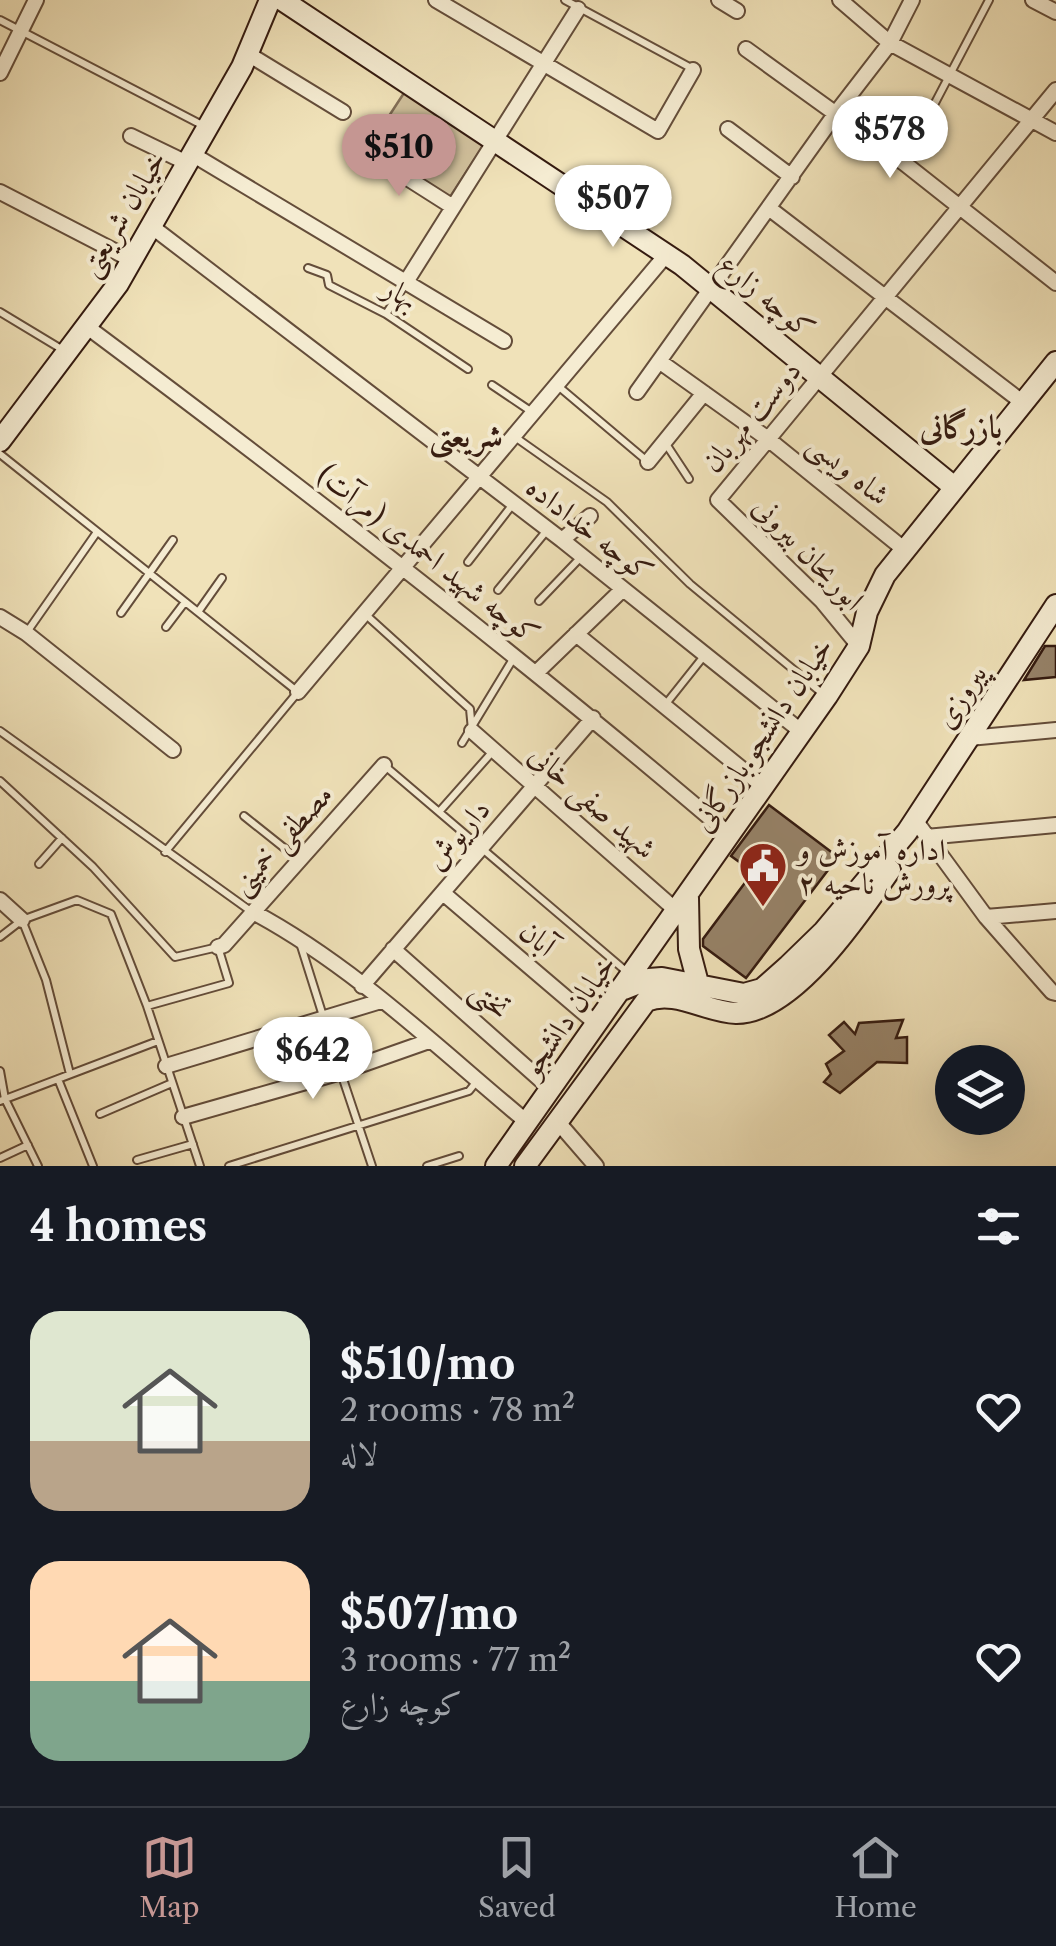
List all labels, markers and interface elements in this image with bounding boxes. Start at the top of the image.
pin: $578 [831,96,949,181]
text: $578 [854,109,926,148]
pin: $510 [340,114,458,199]
text: $510 [364,127,434,166]
street label: خیابان شریعتی [70,143,178,285]
pin: $507 [554,165,672,250]
text: $507 [577,178,649,217]
street label: کوچه زارع [707,245,823,352]
street label: بهار [374,267,425,319]
street label: دوست مهربان [693,352,809,480]
district label: بازرگانی [919,407,1002,446]
district label: شریعتی [429,416,503,459]
street label: شاه ویسی [799,425,897,515]
street label: کوچه شهید احمدی (مرآت) [309,456,547,655]
street label: کوچه خداداده [517,468,661,592]
street label: ابوریحان بیرونی [745,488,872,619]
street label: خیابان دانشجو.بازرگانی [683,630,842,839]
street label: پیروزی [926,656,998,737]
street label: شهید صفی خانی [519,736,664,869]
street label: مصطفی خمینی [222,776,343,905]
street label: داریوش [416,791,498,878]
place label: اداره آموزش و پرورش ناحیه ۲ [795,831,953,903]
public building icon: اداره آموزش و پرورش ناحیه ۲ [737,840,789,908]
street label: آبان [512,912,566,966]
street label: خیابان دانشجو [511,946,625,1087]
street label: تختی [461,971,519,1029]
pin: $642 [254,1017,372,1102]
text: $642 [276,1030,350,1069]
map controls [935,1045,1025,1135]
button: layers [935,1045,1025,1135]
icon: filters [971,1199,1026,1254]
text: 4 homes [30,1200,207,1252]
text: $510/mo [340,1338,516,1390]
icon: home [110,1351,230,1471]
icon: heart [971,1384,1026,1439]
text: 2 rooms · 78 m² [340,1390,575,1429]
text: لاله [340,1434,378,1473]
text: $507/mo [340,1588,518,1640]
icon: home [110,1601,230,1721]
icon: heart [971,1634,1026,1689]
text: 3 rooms · 77 m² [340,1640,571,1679]
text: کوچه زارع [340,1684,462,1723]
tab: Map [139,1830,199,1924]
tab: Saved [478,1830,556,1924]
tab: Home [834,1830,917,1924]

